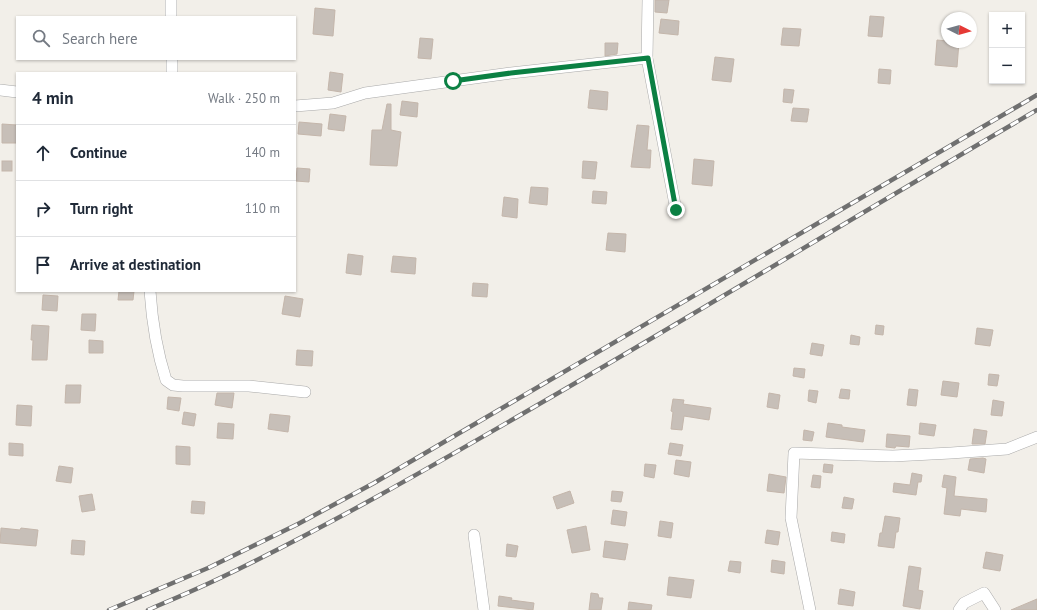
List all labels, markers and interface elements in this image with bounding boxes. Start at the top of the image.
north arrow [941,12,977,48]
map controls [989,12,1025,84]
button: + [989,12,1025,48]
search box [16,16,296,60]
icon: search [30,27,52,49]
text: Search here [62,29,138,48]
button: − [989,48,1025,84]
route start [444,72,462,90]
text: 4 min [32,87,73,109]
text: Walk · 250 m [208,90,280,107]
icon: ahead [32,142,54,164]
text: Continue [70,143,127,162]
text: 140 m [245,144,280,161]
icon: right [32,198,54,220]
text: Turn right [70,199,133,218]
text: 110 m [245,200,280,217]
route end [667,201,685,219]
icon: arrive [32,254,54,276]
text: Arrive at destination [70,255,201,274]

